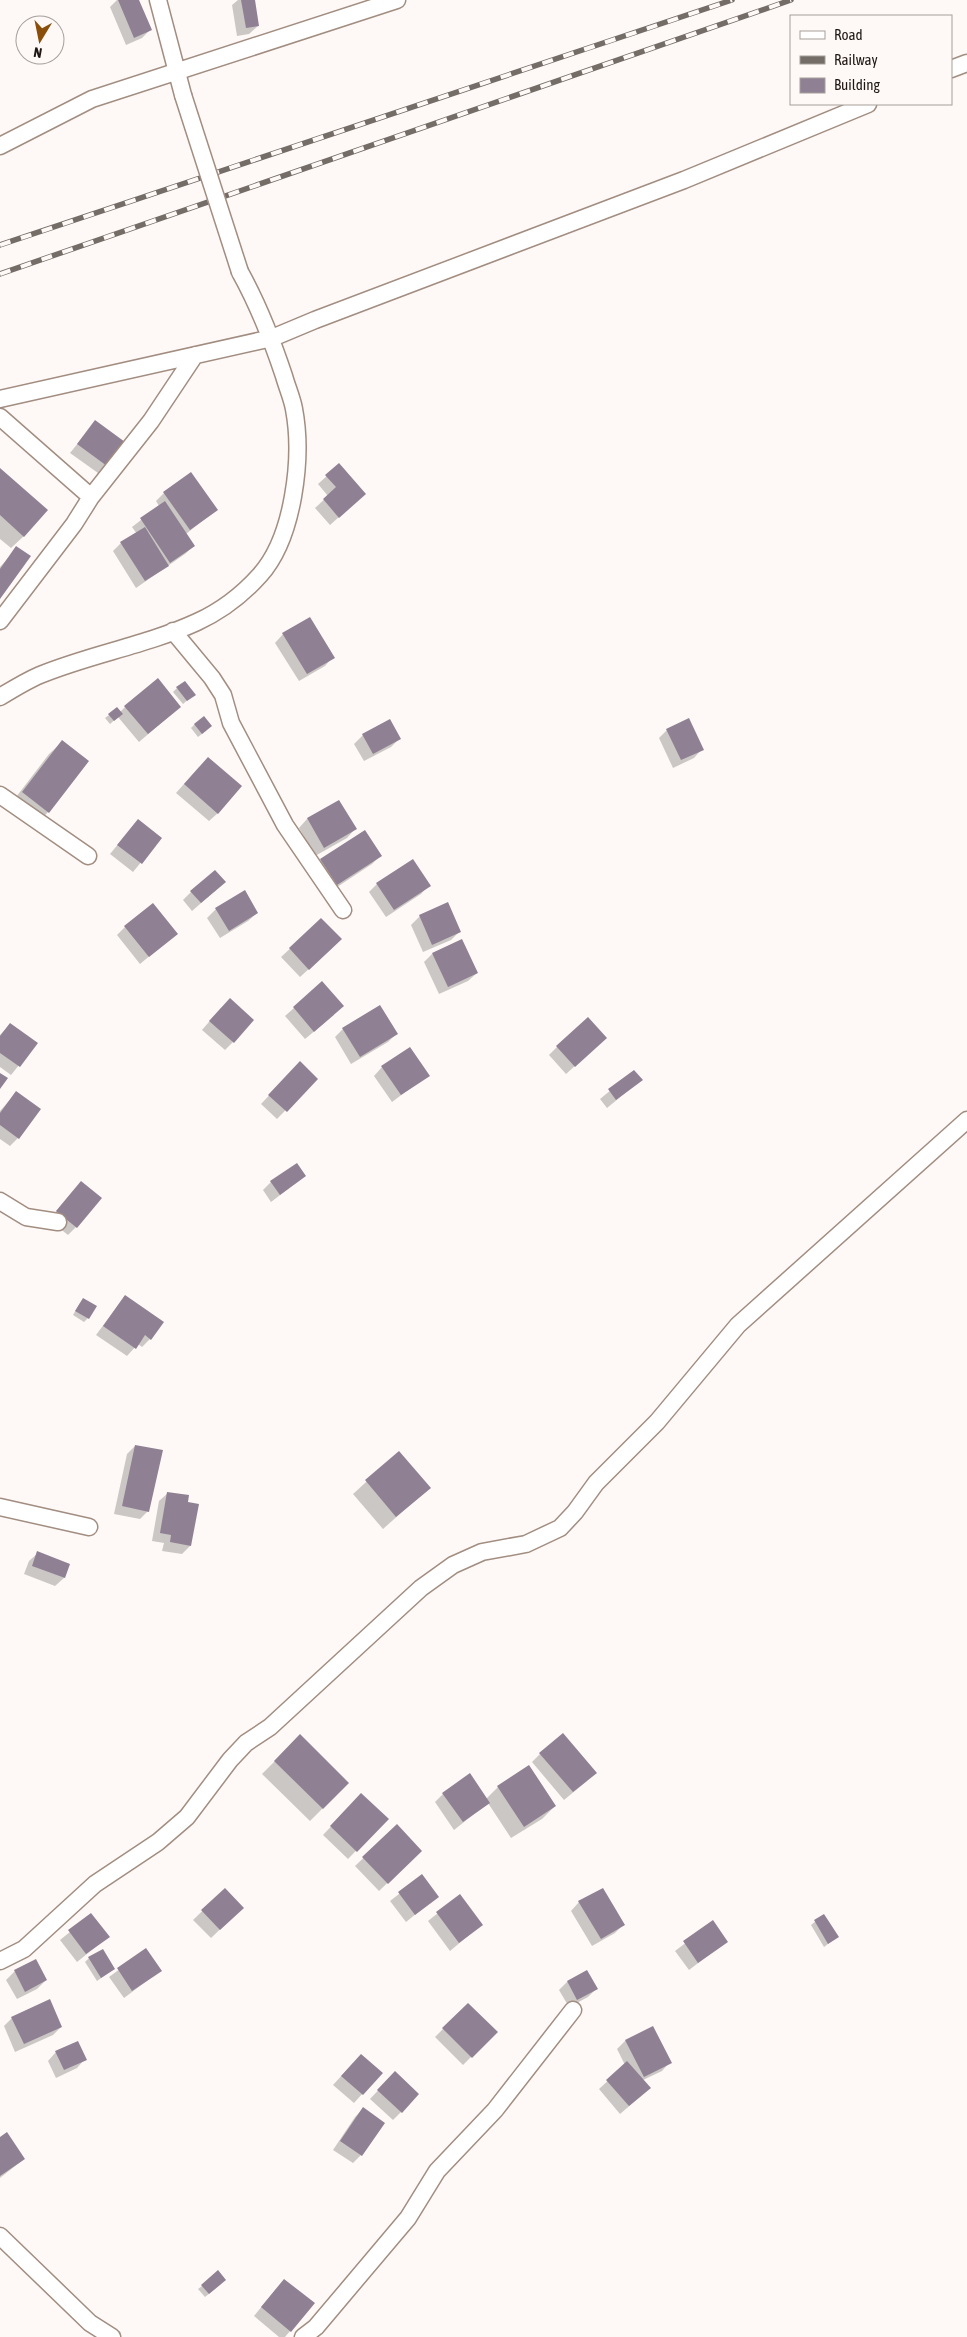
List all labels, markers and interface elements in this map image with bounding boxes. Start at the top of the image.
north arrow [15,15,65,65]
legend [790,15,952,105]
text: Road [834,26,863,43]
text: N [32,44,43,61]
text: Railway [834,51,878,68]
text: Building [834,76,880,93]

